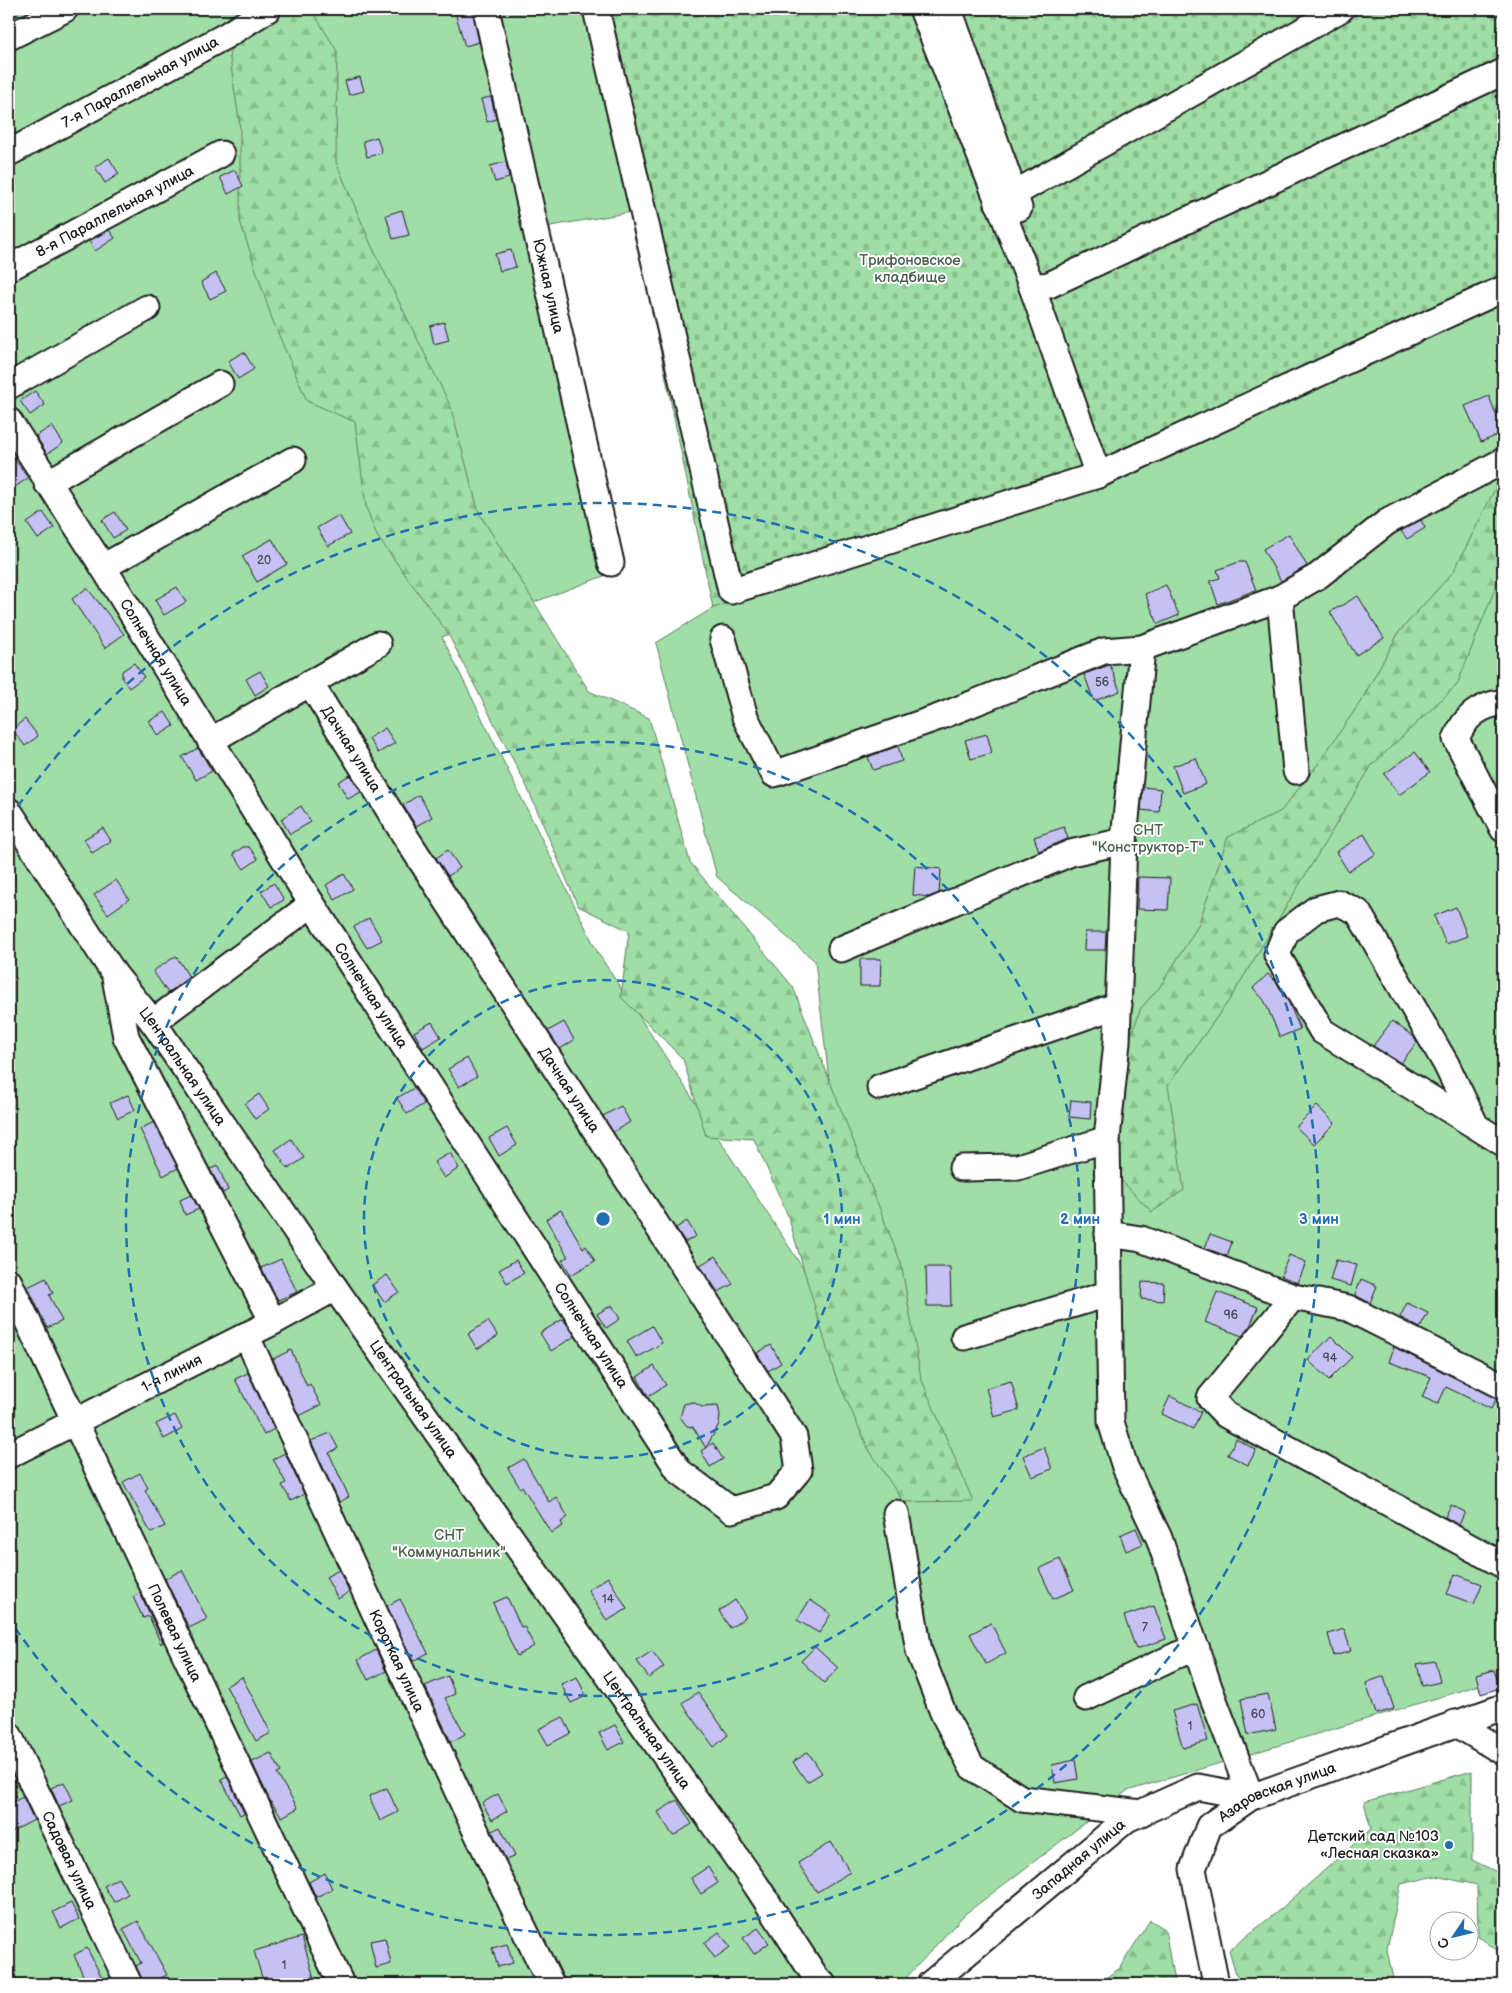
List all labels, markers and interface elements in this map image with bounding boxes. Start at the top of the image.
street label: 7-я Параллельная улица [58,32,222,132]
street label: 8-я Параллельная улица [32,161,197,261]
street label: Южная улица [529,237,568,335]
park label: Трифоновское кладбище [859,251,961,287]
house number: 20 [257,553,271,568]
street label: Солнечная улица [116,595,196,709]
house number: 56 [1095,675,1109,690]
street label: Дачная улица [317,702,385,796]
park label: СНТ "Конструктор-Т" [1092,821,1204,857]
street label: Солнечная улица [330,939,412,1052]
street label: Центральная улица [135,1003,231,1129]
street label: Дачная улица [534,1044,604,1137]
centre of rings [594,1210,612,1228]
text: 1 мин [823,1210,861,1229]
text: 2 мин [1060,1210,1100,1229]
text: 3 мин [1299,1210,1339,1229]
street label: Солнечная улица [550,1279,632,1392]
house number: 96 [1224,1308,1238,1323]
street label: Центральная улица [365,1336,462,1462]
street label: 1-я линия [138,1350,205,1396]
house number: 94 [1323,1351,1338,1366]
park label: СНТ "Коммунальник" [392,1526,506,1562]
street label: Полевая улица [144,1581,206,1685]
house number: 14 [602,1592,615,1607]
street label: Короткая улица [365,1606,429,1715]
house number: 7 [1142,1620,1148,1635]
street label: Центральная улица [599,1667,695,1793]
house number: 60 [1251,1707,1265,1722]
house number: 1 [1188,1719,1192,1734]
street label: Азаровская улица [1214,1758,1339,1827]
street label: Садовая улица [38,1808,101,1913]
street label: Западная улица [1028,1815,1129,1904]
place label: Детский сад №103 «Лесная сказка» [1308,1827,1439,1863]
marker: Детский сад №103 «Лесная сказка» [1443,1839,1455,1851]
north arrow [1430,1910,1480,1960]
text: С [1434,1934,1454,1952]
house number: 1 [282,1958,286,1973]

